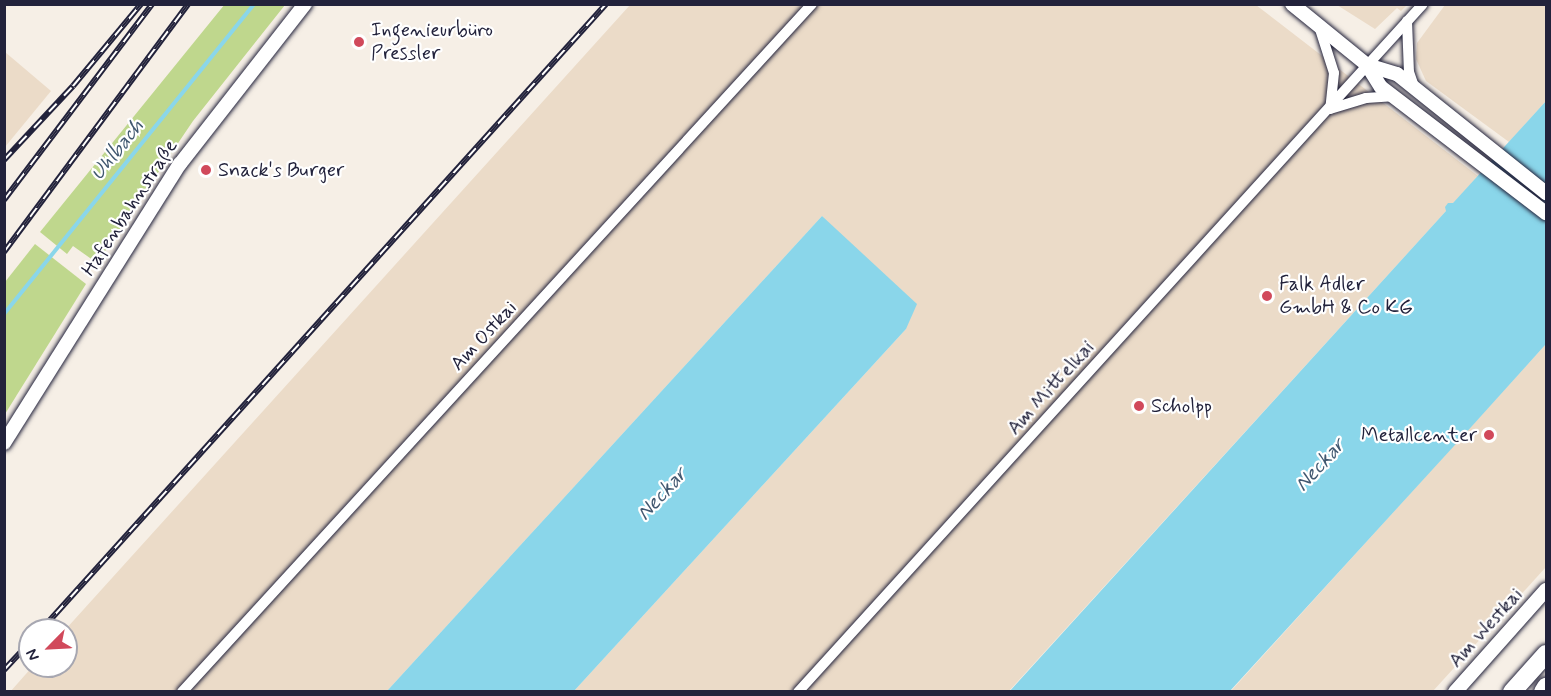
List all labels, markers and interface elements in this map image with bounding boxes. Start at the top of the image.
place label: Ingenieurbüro Pressler [371,19,493,66]
marker: Ingenieurbüro Pressler [352,35,366,49]
water label: Uhlbach [85,114,149,186]
street label: Hafenbahnstraße [77,135,183,281]
place label: Snack's Burger [218,158,345,182]
marker: Snack's Burger [199,163,213,177]
place label: Falk Adler GmbH & Co KG [1279,272,1413,319]
marker: Falk Adler GmbH & Co KG [1260,289,1274,303]
street label: Am Ostkai [446,296,522,376]
street label: Am Mittelkai [1003,336,1099,440]
place label: Scholpp [1151,394,1212,418]
marker: Scholpp [1132,399,1146,413]
place label: Metallcenter [1361,423,1477,447]
marker: Metallcenter [1482,428,1496,442]
water label: Neckar [1290,433,1350,497]
water label: Neckar [632,462,692,526]
street label: Am Westkai [1443,583,1529,673]
north arrow [18,618,78,678]
text: N [21,646,45,664]

